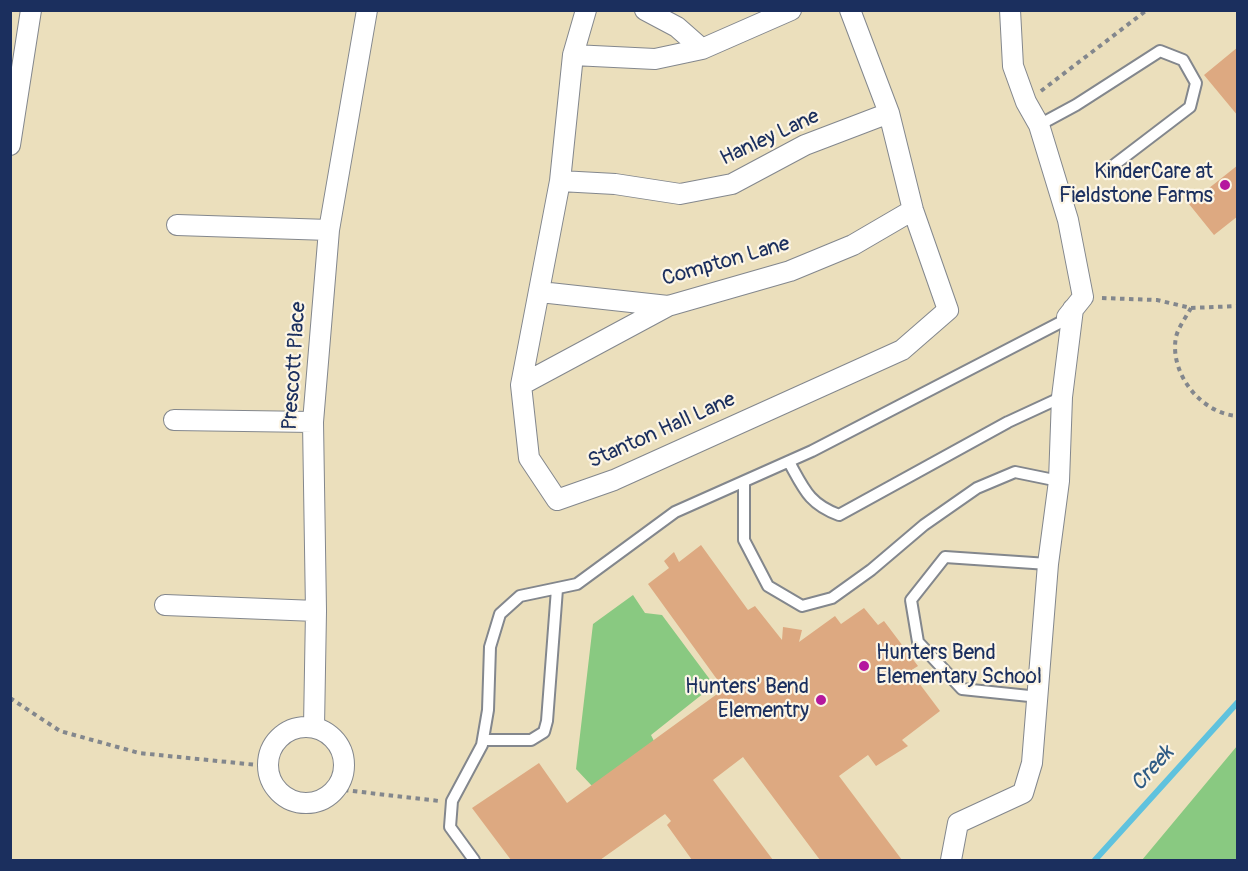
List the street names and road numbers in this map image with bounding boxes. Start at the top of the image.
street label: Hanley Lane [716,104,824,172]
street label: Compton Lane [659,232,793,292]
street label: Prescott Place [278,301,312,431]
street label: Stanton Hall Lane [585,387,739,475]

